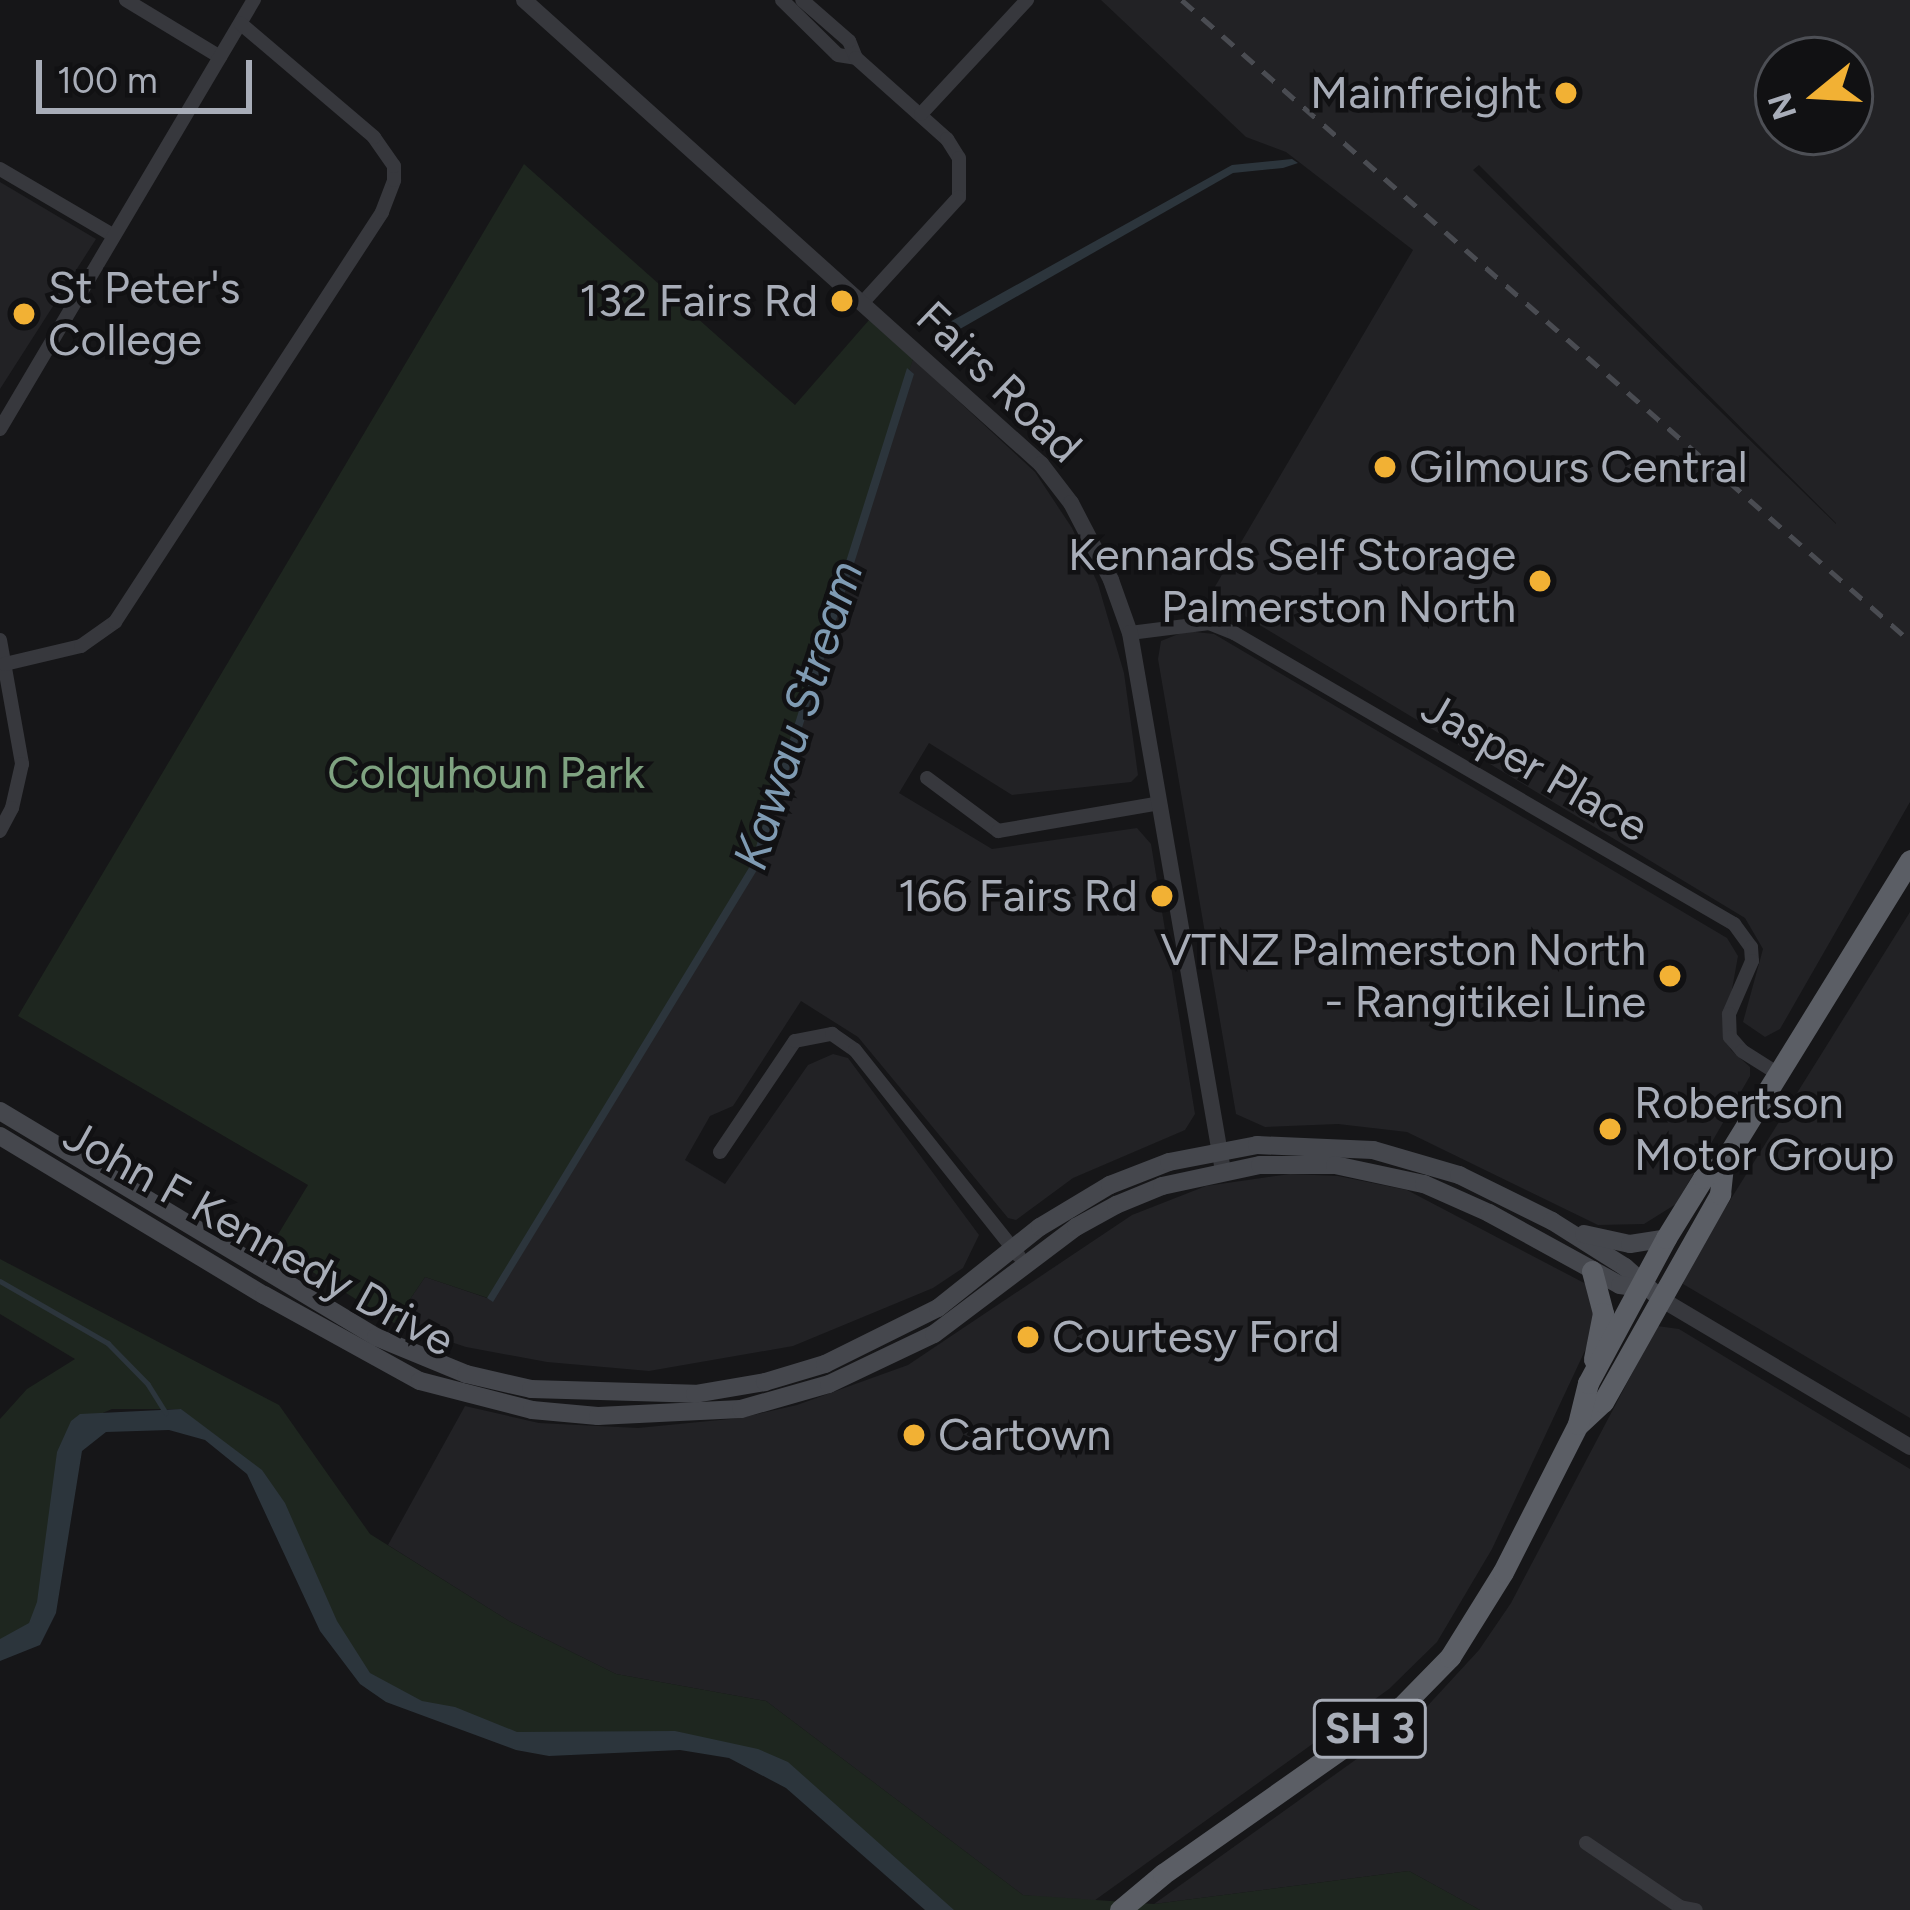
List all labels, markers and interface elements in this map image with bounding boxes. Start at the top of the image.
scale bar [42,36,258,110]
north arrow [1754,36,1874,156]
text: 100 m [57,59,158,102]
place label: Mainfreight [1310,66,1542,120]
marker: Mainfreight [1553,80,1579,106]
text: N [1760,88,1805,125]
place label: St Peter's College [48,261,241,367]
place label: 132 Fairs Rd [579,274,818,328]
marker: 132 Fairs Rd [829,288,855,314]
street label: Fairs Road [905,290,1093,474]
marker: St Peter's College [11,301,37,327]
place label: Gilmours Central [1409,440,1748,494]
marker: Gilmours Central [1372,454,1398,480]
place label: Kennards Self Storage Palmerston North [1068,528,1516,634]
water label: Kawau Stream [721,554,875,876]
marker: Kennards Self Storage Palmerston North [1527,568,1553,594]
street label: Jasper Place [1412,681,1658,853]
park label: Colquhoun Park [327,746,645,800]
place label: 166 Fairs Rd [898,869,1138,923]
marker: 166 Fairs Rd [1149,883,1175,909]
place label: VTNZ Palmerston North - Rangitikei Line [1160,923,1646,1029]
marker: VTNZ Palmerston North - Rangitikei Line [1657,963,1683,989]
place label: Robertson Motor Group [1634,1076,1895,1182]
street label: John F Kennedy Drive [54,1108,464,1368]
marker: Robertson Motor Group [1597,1116,1623,1142]
place label: Courtesy Ford [1052,1310,1340,1364]
marker: Courtesy Ford [1015,1324,1041,1350]
place label: Cartown [938,1408,1111,1462]
marker: Cartown [901,1422,927,1448]
road number: SH 3 [1310,1693,1430,1765]

